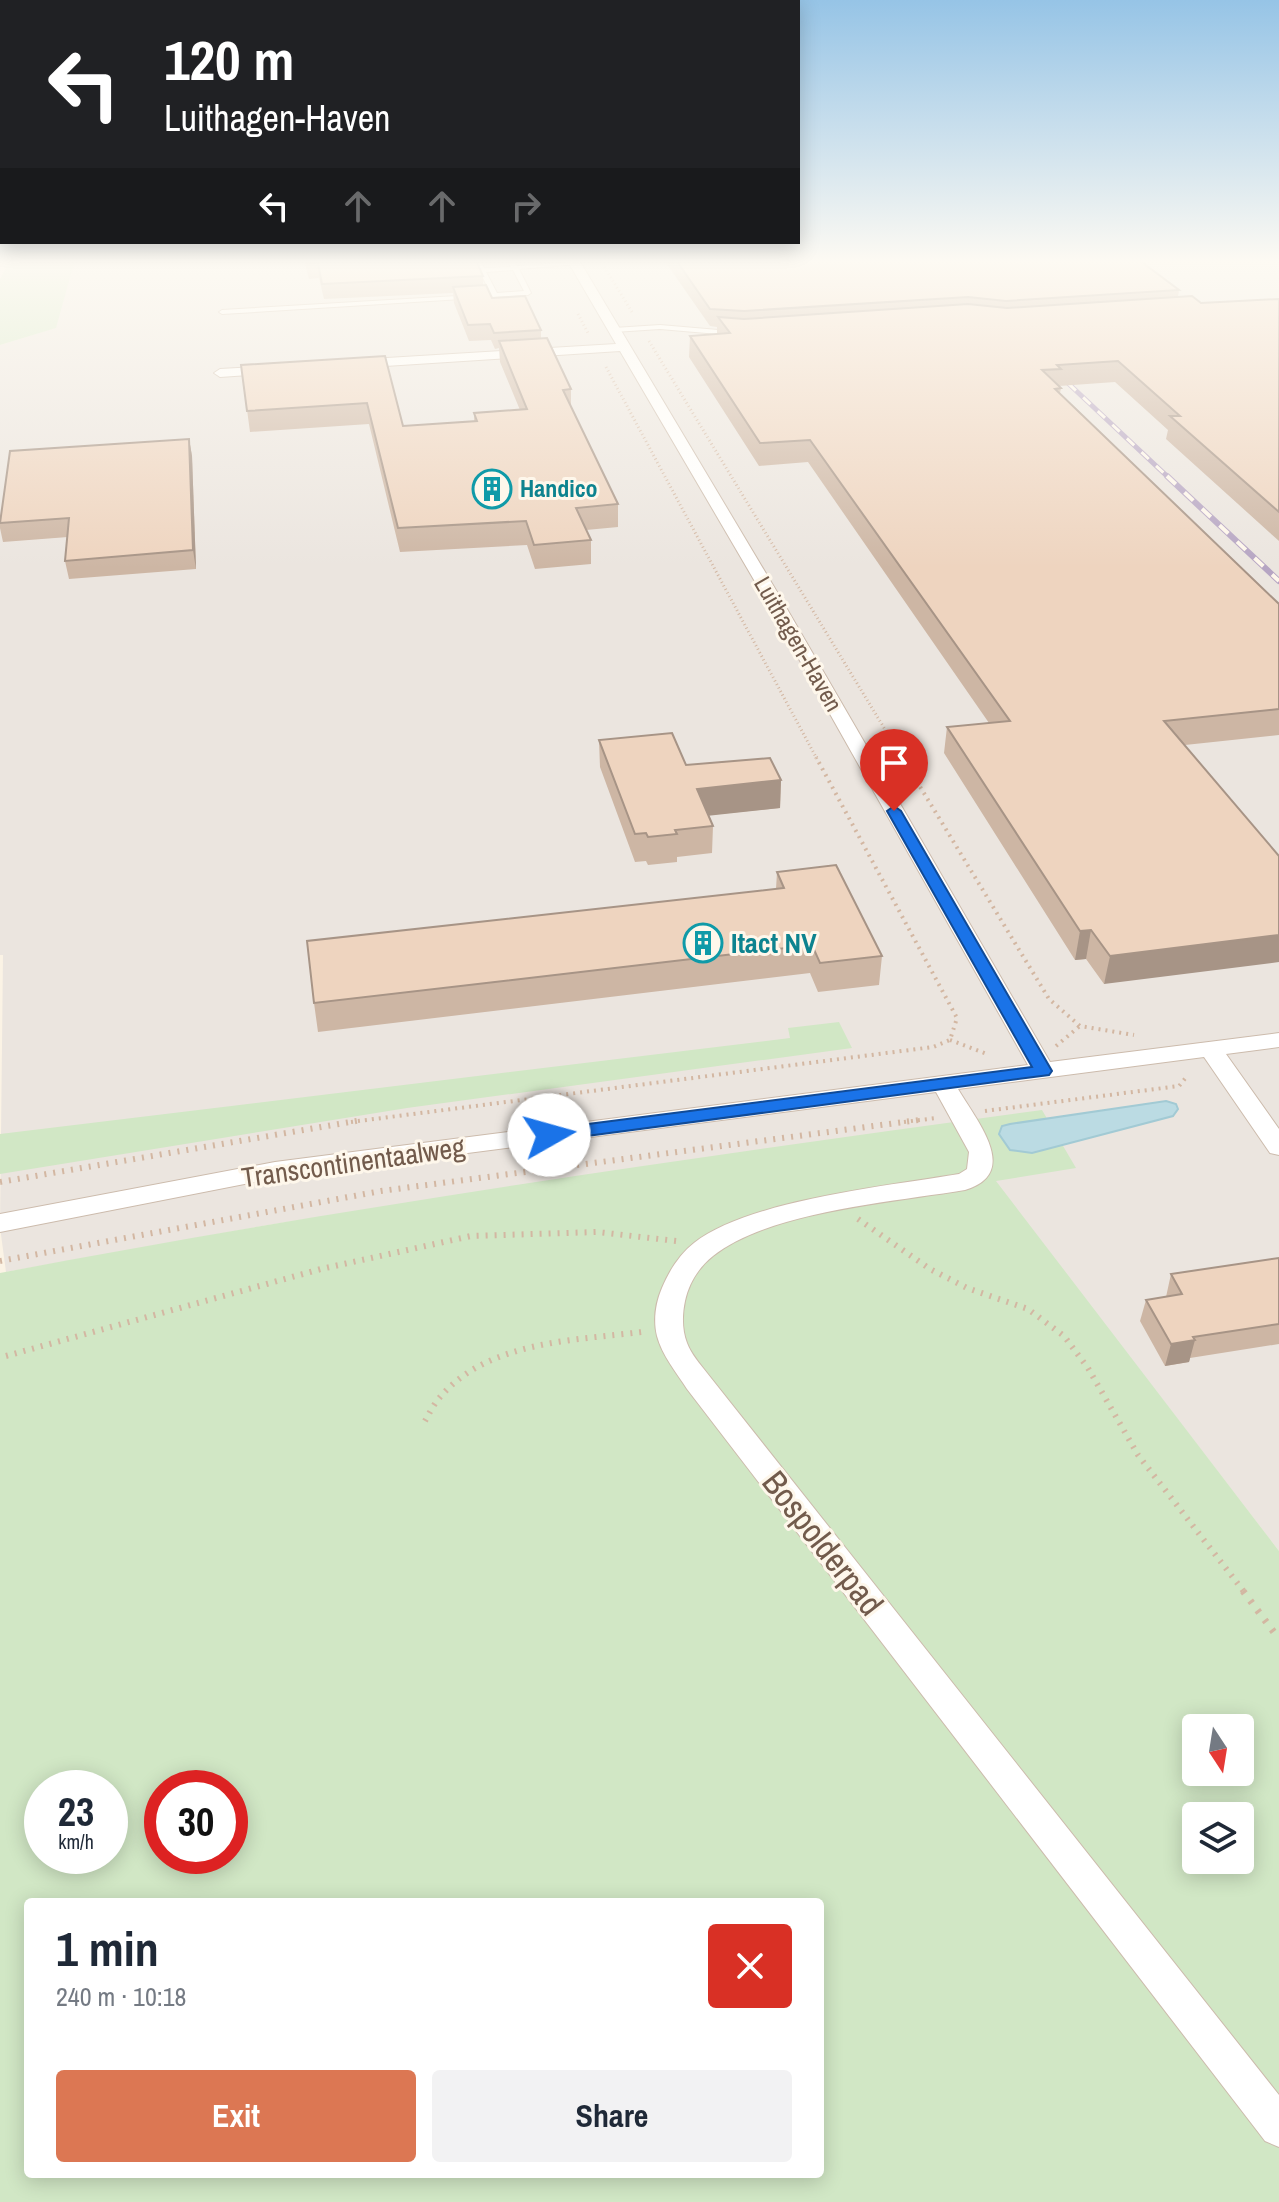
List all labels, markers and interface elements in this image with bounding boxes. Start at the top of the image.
text: 120 m [164,22,294,97]
icon: left [32,32,136,136]
text: Luithagen-Haven [164,94,390,142]
icon: left [252,184,296,228]
icon: ahead [336,184,380,228]
icon: ahead [420,184,464,228]
icon: right [504,184,548,228]
building icon: Handico [471,468,513,510]
place label: Handico [520,472,598,504]
street label: Luithagen-Haven [747,570,850,717]
pin [860,729,928,811]
icon: arrive [872,741,916,785]
building icon: Itact NV [682,922,724,964]
place label: Itact NV [731,924,817,962]
position arrow [507,1093,591,1177]
street label: Transcontinentaalweg [239,1127,467,1196]
street label: Bospolderpad [752,1461,894,1625]
north arrow [1182,1714,1254,1786]
map controls [1182,1714,1254,1874]
speed limit sign: 30 [144,1770,248,1874]
text: 23 [58,1785,94,1838]
button: layers [1182,1802,1254,1874]
text: km/h [58,1828,94,1855]
text: 1 min [56,1916,159,1981]
button: close [708,1924,792,2008]
text: 240 m · 10:18 [56,1979,186,2014]
button: Exit [56,2070,416,2162]
button: Share [432,2070,792,2162]

